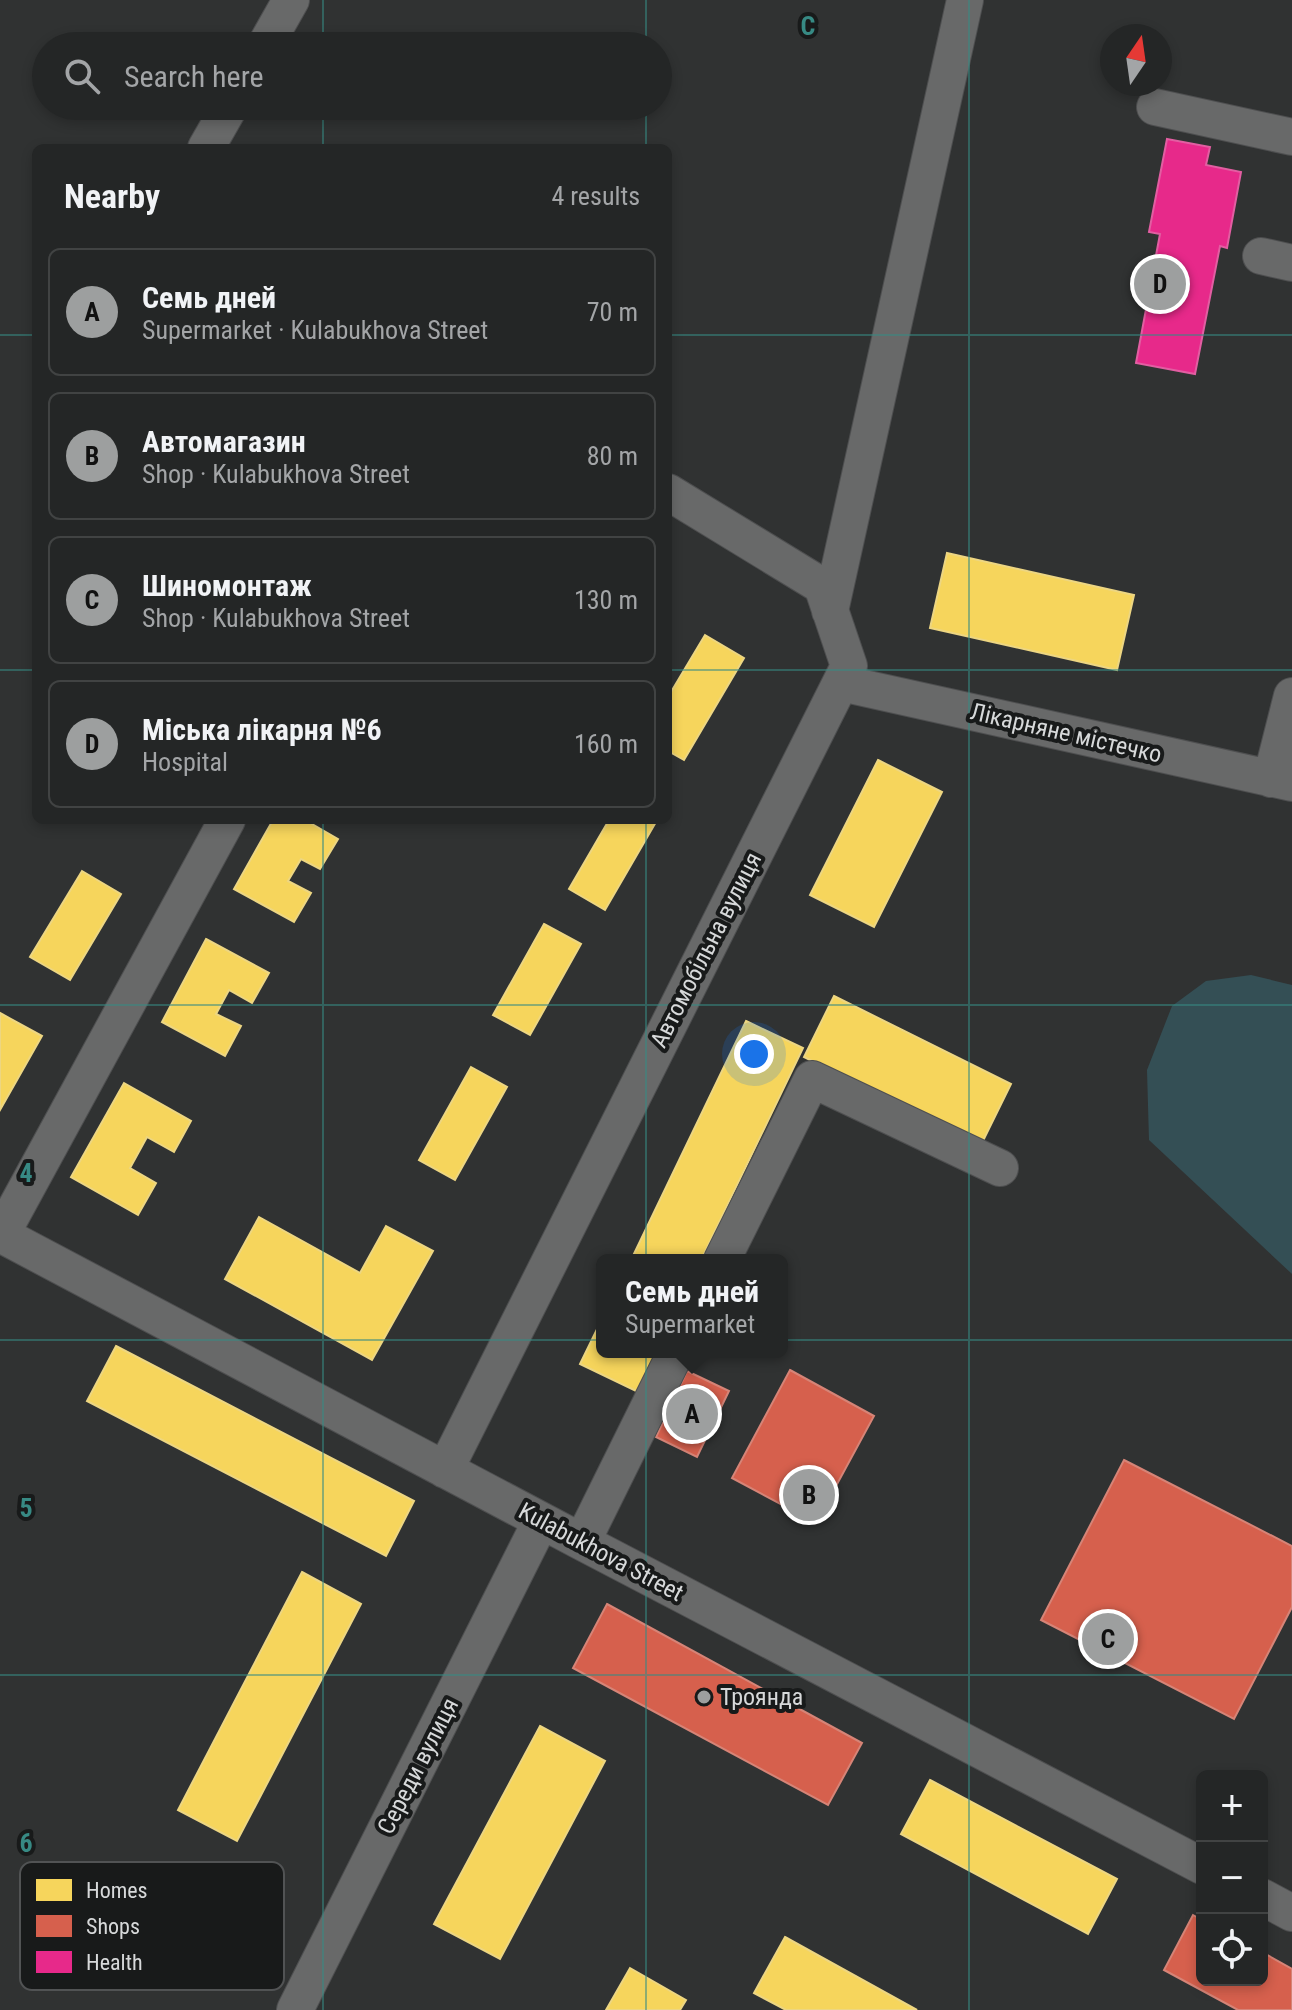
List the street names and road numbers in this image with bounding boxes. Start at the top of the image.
street label: Лікарняне містечко [968,697,1164,769]
street label: Автомобільна вулиця [645,848,767,1052]
street label: Kulabukhova Street [514,1497,688,1607]
street label: Середи вулиця [372,1693,464,1839]

